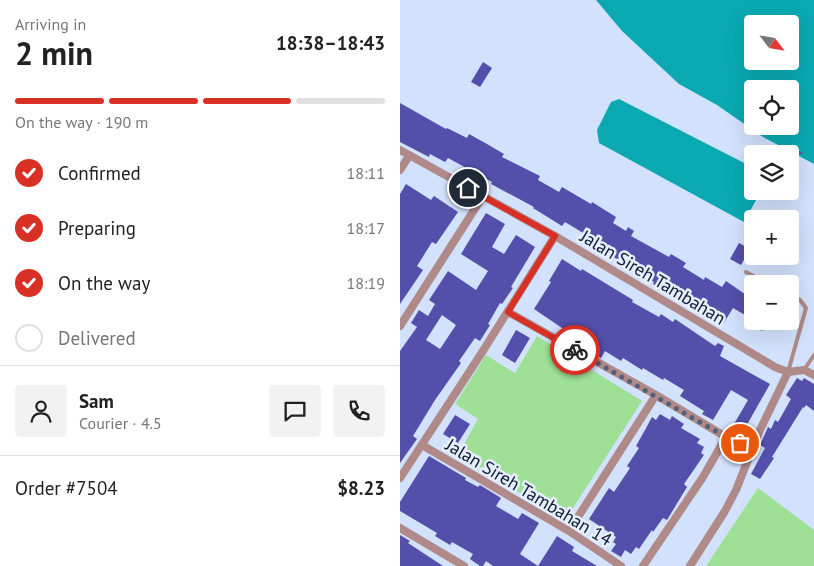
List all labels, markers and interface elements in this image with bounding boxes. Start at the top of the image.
text: Arriving in [15,14,86,34]
north arrow [744,15,799,70]
map controls [744,15,799,330]
text: 18:38–18:43 [276,31,385,55]
text: 2 min [15,32,93,74]
button: locate [744,80,799,135]
text: On the way · 190 m [15,112,148,132]
button: layers [744,145,799,200]
icon: check [15,159,43,187]
text: Confirmed [58,161,141,185]
text: 18:11 [347,163,385,183]
pin [447,167,489,209]
icon: home [454,174,482,202]
button: + [744,210,799,265]
icon: check [15,214,43,242]
text: Preparing [58,216,136,240]
text: 18:17 [347,218,385,238]
street label: Jalan Sireh Tambahan [575,224,730,330]
icon: check [15,269,43,297]
text: On the way [58,271,150,295]
text: 18:19 [347,273,385,293]
button: − [744,275,799,330]
courier [550,325,600,375]
text: Delivered [58,326,136,350]
icon: bike [561,336,589,364]
button: person [15,385,67,437]
button: chat [269,385,321,437]
button: phone [333,385,385,437]
text: Sam [79,389,114,413]
text: Courier · 4.5 [79,413,162,433]
pin [719,422,761,464]
icon: bag [726,429,754,457]
street label: Jalan Sireh Tambahan 14 [441,433,617,551]
text: Order #7504 [15,476,118,500]
text: $8.23 [337,476,385,500]

